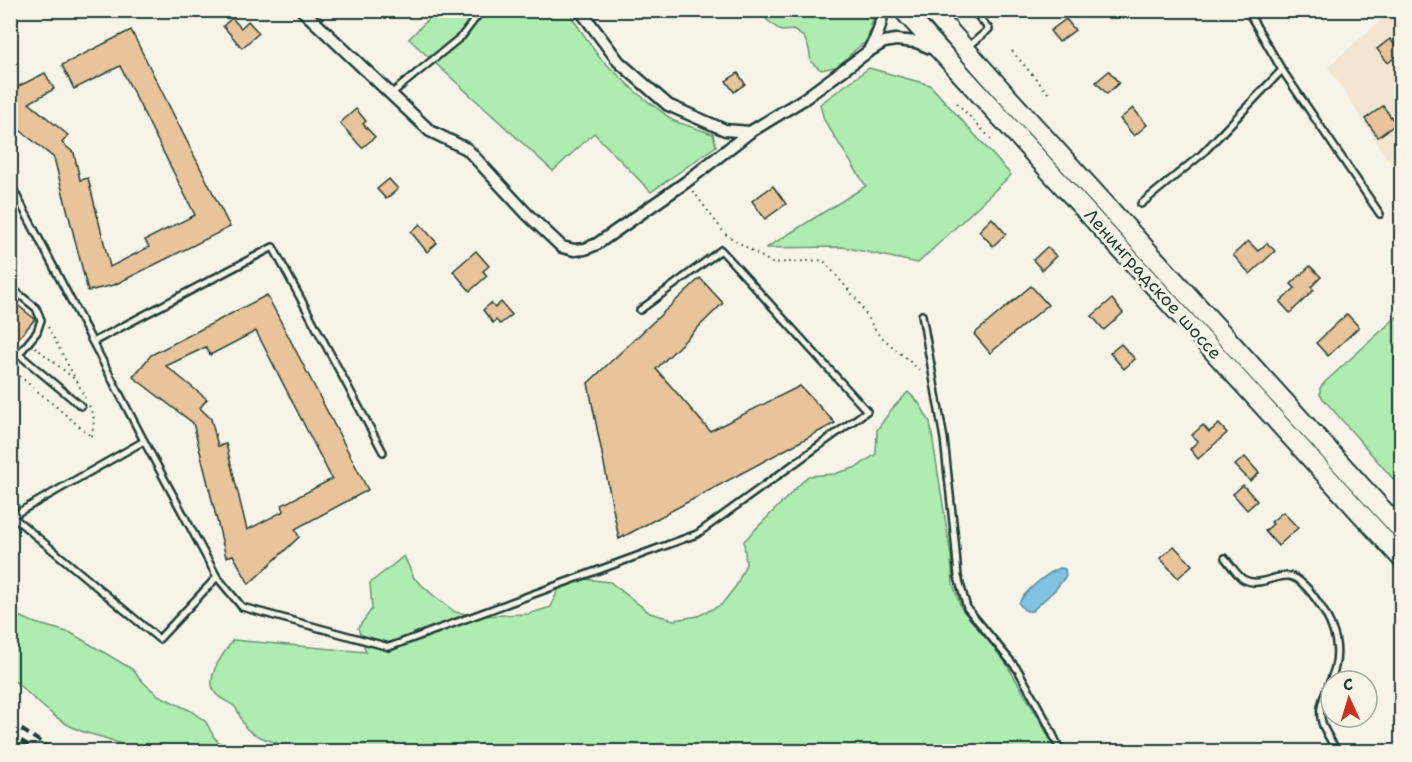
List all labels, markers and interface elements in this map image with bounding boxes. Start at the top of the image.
street label: Ленинградское шоссе [1079,204,1227,364]
north arrow [1319,669,1379,729]
text: С [1342,674,1354,695]

